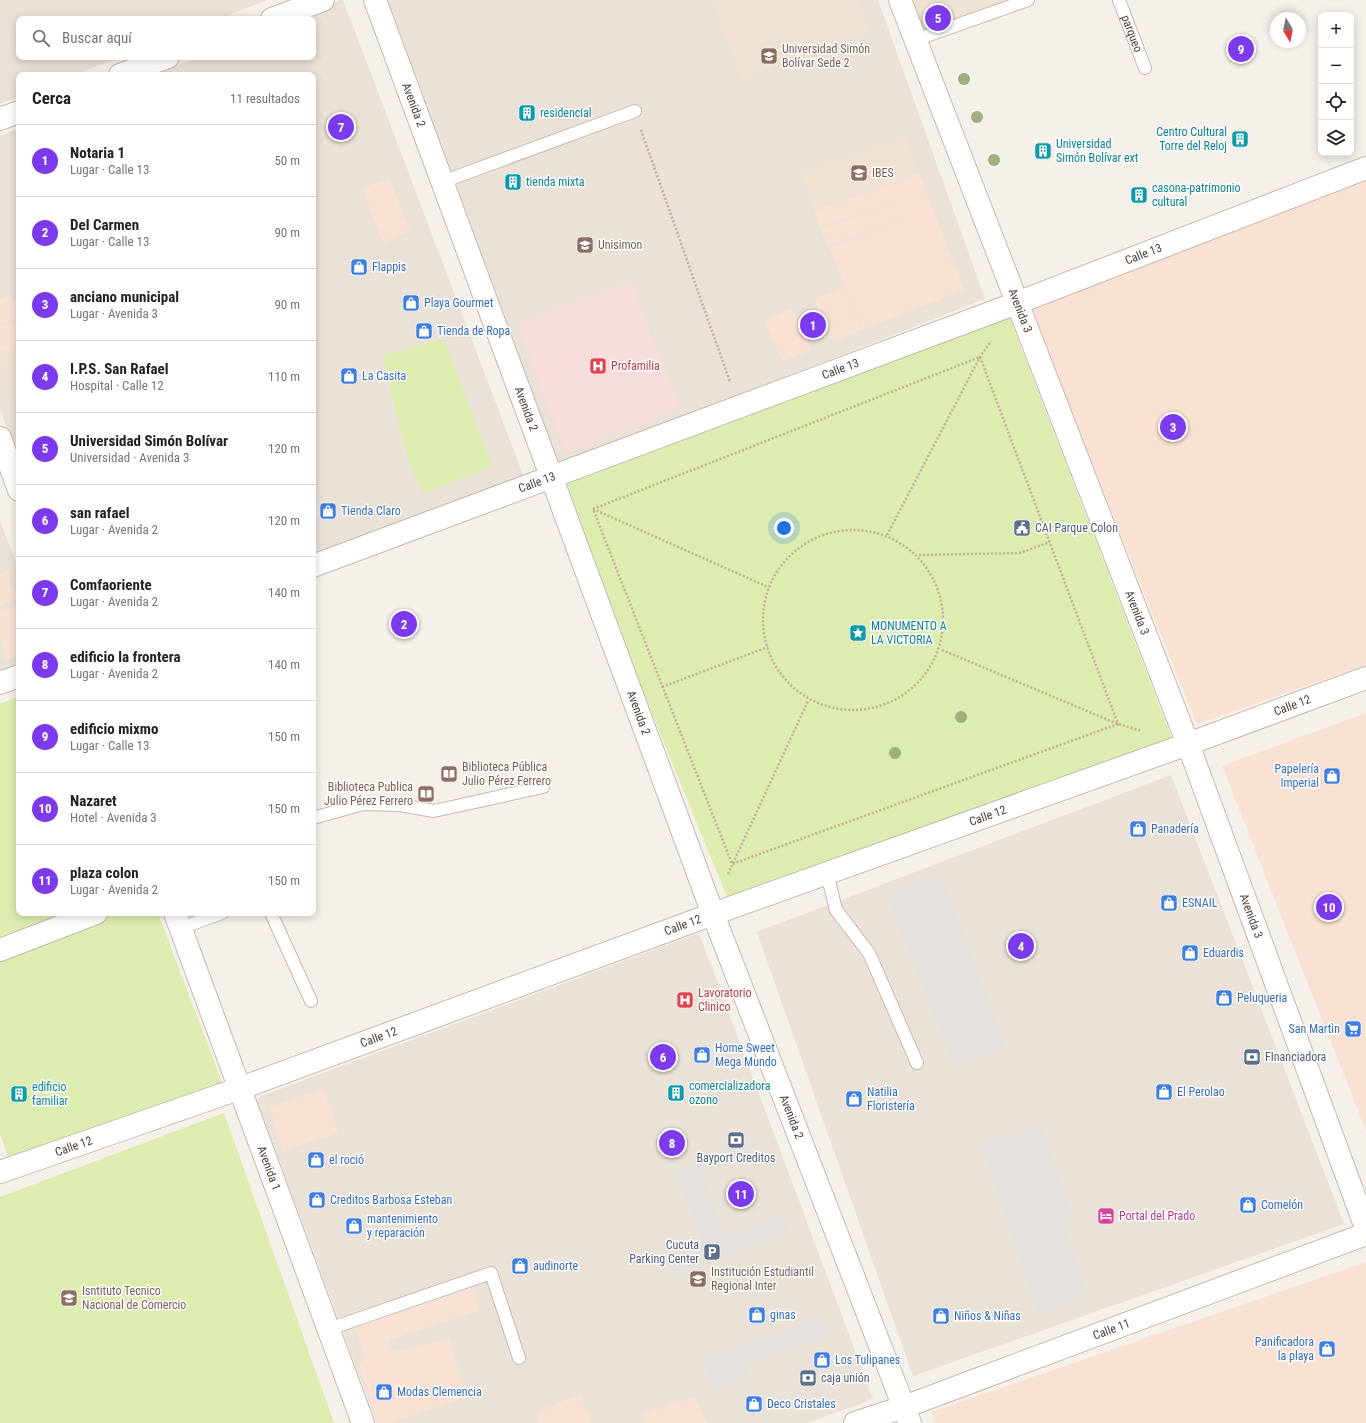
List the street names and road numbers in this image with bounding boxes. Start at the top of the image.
street label: parqueo [1118,13,1145,54]
street label: Avenida 2 [399,81,428,129]
street label: Calle 13 [1123,241,1164,268]
street label: Avenida 3 [1005,286,1035,335]
street label: Calle 13 [820,356,861,382]
street label: Avenida 2 [512,385,541,433]
street label: Calle 13 [516,469,557,496]
street label: Avenida 3 [1122,589,1152,637]
street label: Avenida 2 [624,689,653,737]
street label: Calle 12 [1272,692,1313,719]
street label: Calle 12 [967,803,1008,829]
street label: Avenida 3 [1237,892,1266,940]
street label: Calle 12 [662,912,703,938]
street label: Calle 12 [358,1024,399,1050]
street label: Avenida 2 [777,1093,806,1141]
street label: Calle 12 [53,1133,94,1159]
street label: Avenida 1 [255,1144,284,1192]
street label: Calle 11 [1091,1316,1132,1343]

